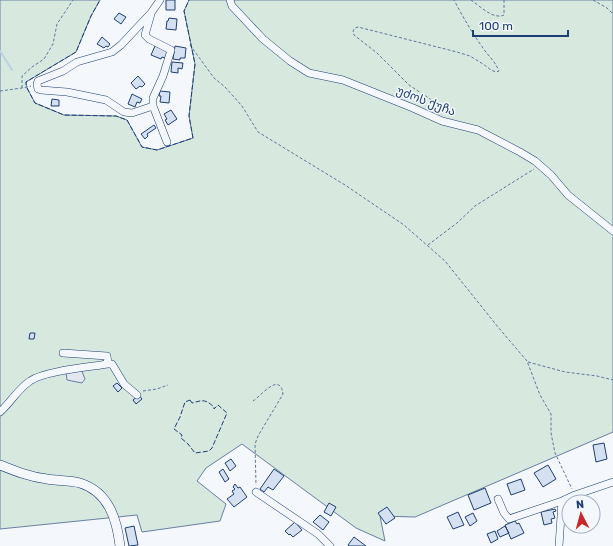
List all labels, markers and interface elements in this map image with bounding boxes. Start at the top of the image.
scale bar [473,12,568,38]
text: 100 m [479,19,513,33]
street label: უძოს ქუჩა [394,83,458,119]
north arrow [561,494,601,534]
text: N [575,498,585,511]

